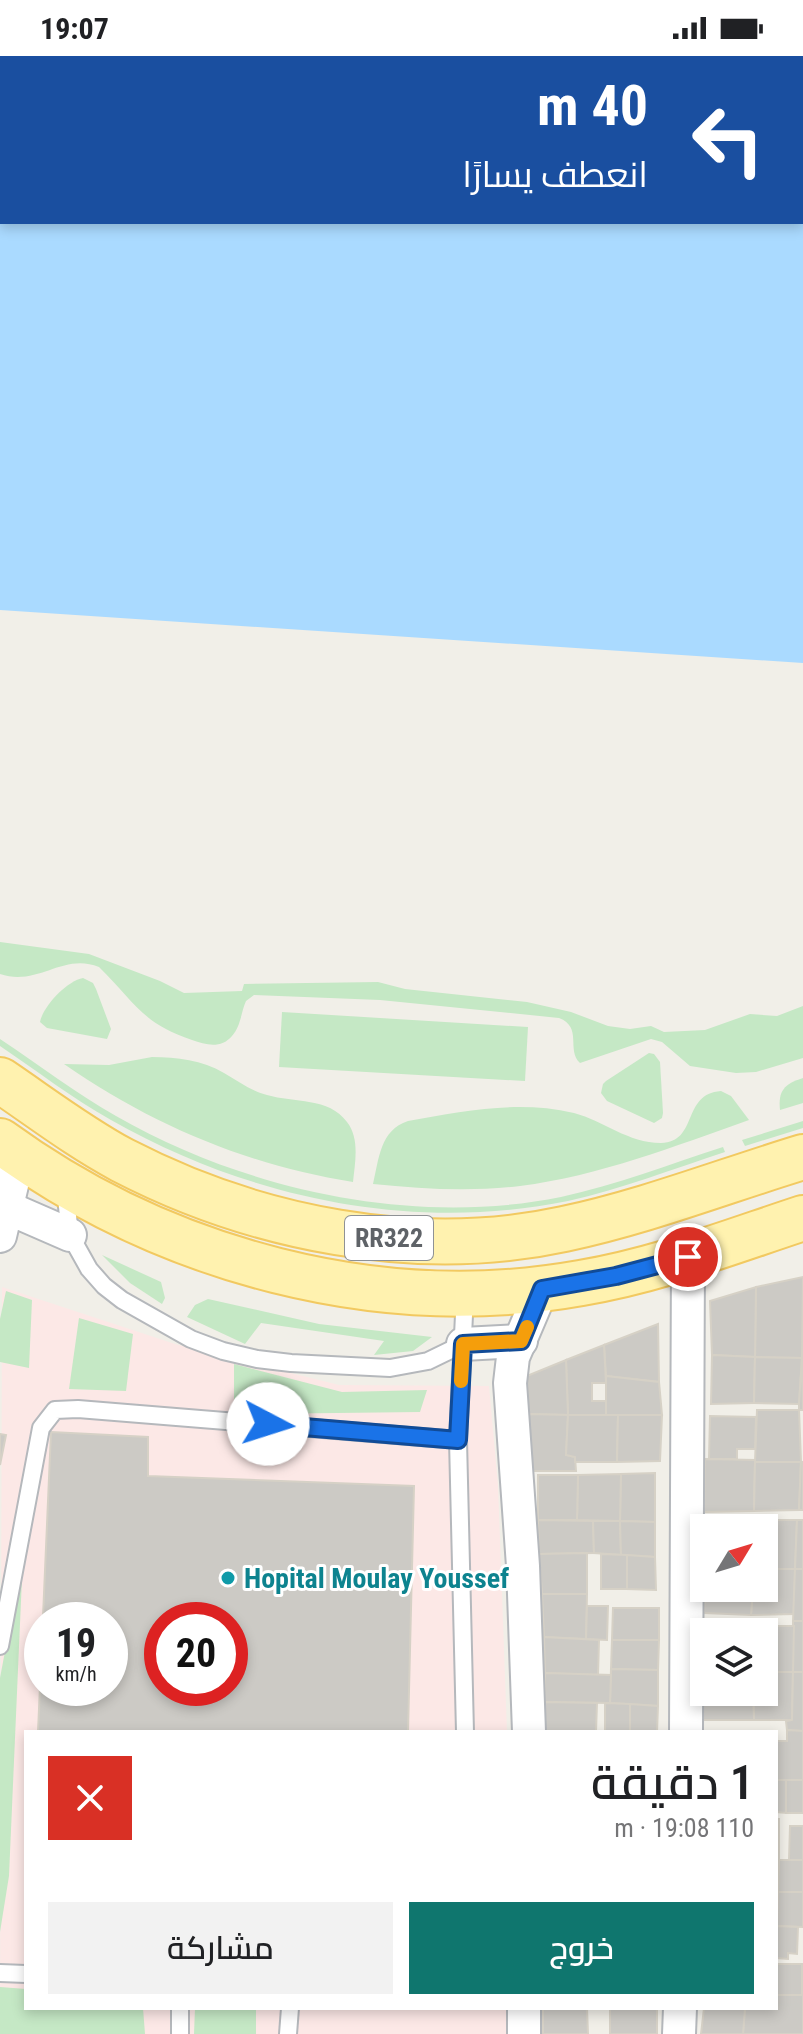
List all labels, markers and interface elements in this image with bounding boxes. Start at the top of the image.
text: 19:07 [40,11,109,46]
text: 40 m [537,73,648,139]
icon: left [676,88,780,192]
text: انعطف يسارًا [462,154,648,196]
road number: RR322 [345,1216,433,1260]
pin [654,1223,722,1291]
icon: arrive [666,1235,710,1279]
position arrow [226,1382,310,1466]
north arrow [690,1514,778,1602]
map controls [690,1514,778,1706]
place label: Hopital Moulay Youssef [244,1562,509,1595]
marker: Hopital Moulay Youssef [219,1569,237,1587]
speed limit sign: 20 [144,1602,248,1706]
button: layers [690,1618,778,1706]
text: 19 [56,1620,96,1667]
text: km/h [55,1662,97,1686]
text: 1 دقيقة [591,1754,754,1811]
button: close [48,1756,132,1840]
text: 110 m · 19:08 [614,1813,754,1843]
button: مشاركة [48,1902,393,1994]
button: خروج [409,1902,754,1994]

